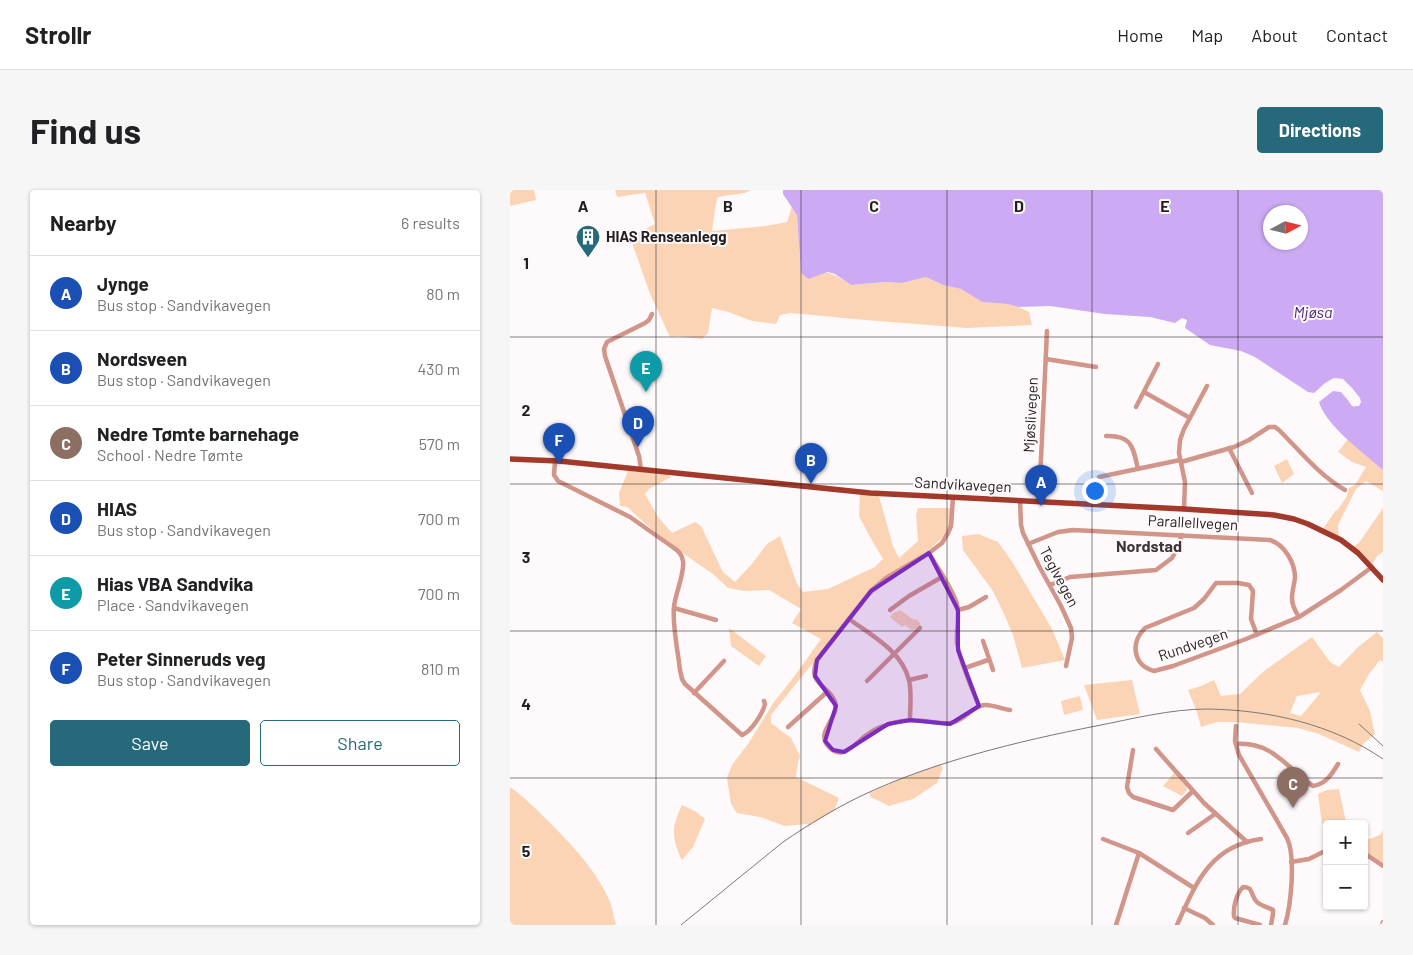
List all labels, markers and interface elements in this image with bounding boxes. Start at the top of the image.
text: Strollr [25,20,92,49]
text: Home [1117,24,1163,46]
text: Map [1191,24,1223,46]
text: About [1251,24,1298,46]
text: Contact [1326,24,1388,46]
button: Directions [1257,107,1383,153]
text: Find us [30,109,141,151]
text: A [578,196,589,215]
text: B [723,196,733,215]
text: C [869,196,879,215]
text: D [1014,196,1024,215]
text: E [1160,196,1170,215]
north arrow [1263,205,1308,250]
text: Nearby [50,210,116,235]
text: 6 results [401,213,460,232]
building icon: HIAS Renseanlegg [575,224,601,258]
place label: HIAS Renseanlegg [606,227,727,245]
text: 1 [523,253,529,272]
text: Jynge [97,272,149,295]
text: A [61,284,71,303]
text: 80 m [426,284,460,303]
text: Bus stop · Sandvikavegen [97,295,271,314]
water label: Mjøsa [1293,302,1333,321]
text: Nordsveen [97,347,187,370]
pin: E [630,351,662,392]
text: B [61,359,71,378]
text: 430 m [417,359,460,378]
text: Bus stop · Sandvikavegen [97,370,271,389]
street label: Mjøslivegen [1019,377,1041,453]
text: 2 [522,400,531,419]
pin: D [622,406,654,447]
text: Nedre Tømte barnehage [97,422,299,445]
pin: F [543,423,575,464]
text: C [61,434,71,453]
text: 570 m [419,434,460,453]
pin: B [795,443,827,484]
text: School · Nedre Tømte [97,445,243,464]
pin: A [1025,465,1057,506]
street label: Sandvikavegen [914,472,1012,496]
your location [1082,478,1108,504]
text: HIAS [97,497,137,520]
text: D [61,509,71,528]
text: 700 m [418,509,460,528]
street label: Parallellvegen [1147,511,1239,533]
text: Bus stop · Sandvikavegen [97,520,271,539]
district label: Nordstad [1116,536,1182,555]
street label: Teglvegen [1036,543,1083,610]
text: 3 [522,547,530,566]
text: Hias VBA Sandvika [97,572,253,595]
text: E [61,584,71,603]
text: 700 m [418,584,460,603]
text: Place · Sandvikavegen [97,595,249,614]
street label: Rundvegen [1156,624,1230,664]
text: Peter Sinneruds veg [97,647,266,670]
text: F [62,659,70,678]
text: 810 m [421,659,460,678]
text: Bus stop · Sandvikavegen [97,670,271,689]
text: 4 [521,694,531,713]
button: Save [50,720,250,766]
button: Share [260,720,460,766]
pin: C [1277,767,1309,808]
map controls [1323,820,1368,910]
button: + [1323,820,1368,865]
text: 5 [522,841,531,860]
button: − [1323,865,1368,910]

